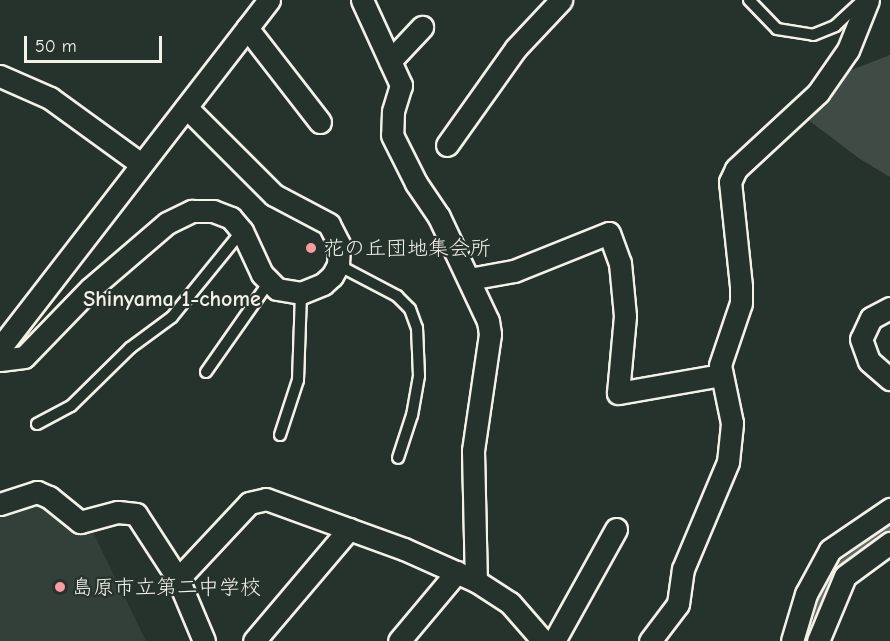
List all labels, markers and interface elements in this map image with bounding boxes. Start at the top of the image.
scale bar [27,24,165,62]
text: 50 m [35,36,77,57]
place label: 花の丘団地集会所 [323,235,491,261]
marker: 花の丘団地集会所 [304,241,318,255]
district label: Shinyama 1-chome [83,287,261,313]
place label: 島原市立第二中学校 [72,574,261,600]
marker: 島原市立第二中学校 [53,580,67,594]

